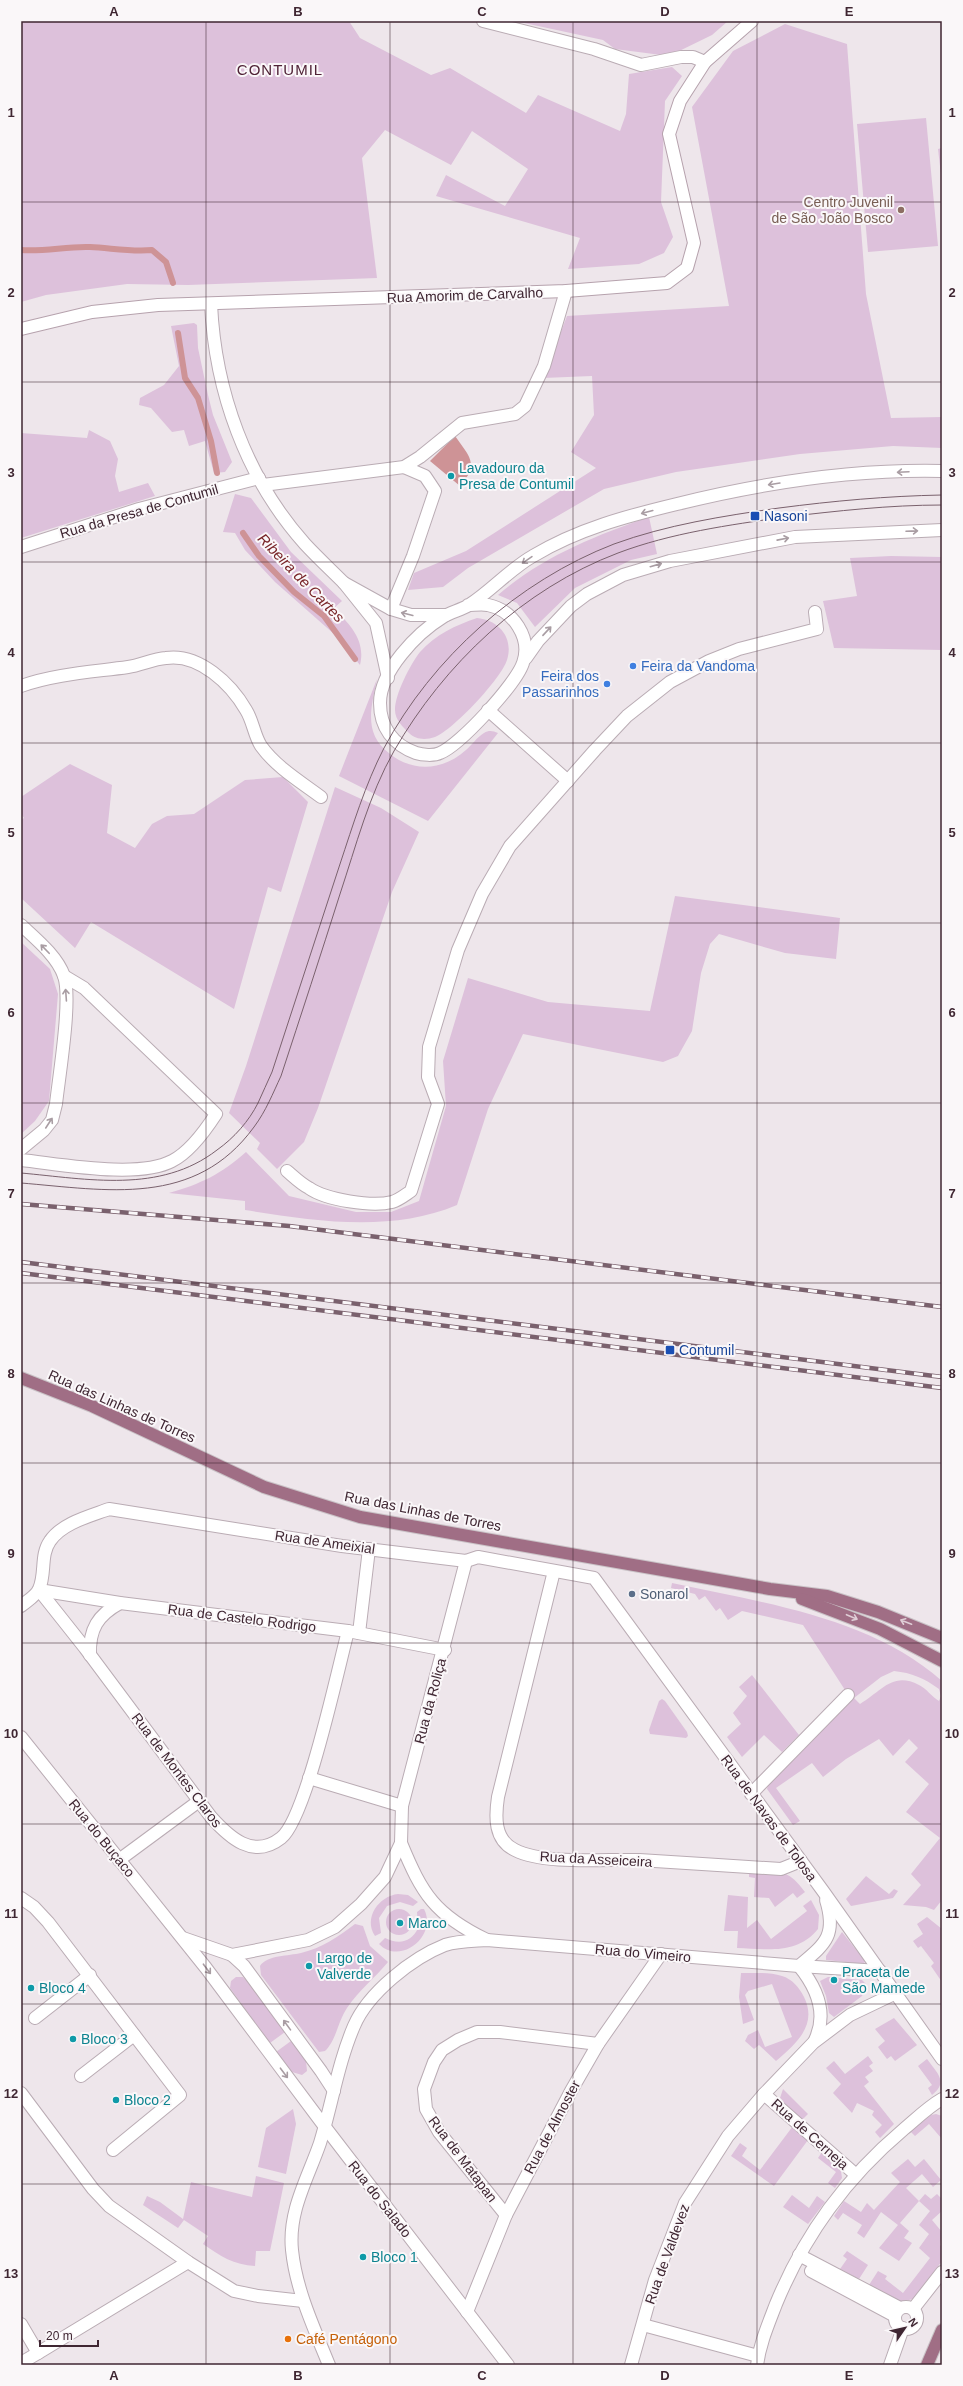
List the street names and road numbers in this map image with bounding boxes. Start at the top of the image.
street label: Rua Amorim de Carvalho [387,284,544,306]
street label: Rua da Presa de Contumil [58,481,220,541]
street label: Rua das Linhas de Torres [46,1366,198,1446]
street label: Rua das Linhas de Torres [343,1488,503,1534]
street label: Rua de Ameixial [274,1527,376,1557]
street label: Rua de Castelo Rodrigo [167,1601,317,1635]
street label: Rua da Roliça [411,1656,449,1746]
street label: Rua de Montes Claros [129,1710,225,1830]
street label: Rua de Navas de Tolosa [718,1752,820,1884]
street label: Rua do Buçaco [66,1796,138,1880]
street label: Rua da Asseiceira [539,1848,653,1870]
street label: Rua do Vimeiro [594,1941,692,1965]
street label: Rua de Almoster [521,2077,584,2176]
street label: Rua de Cerneja [768,2095,852,2173]
street label: Rua de Matapan [425,2113,501,2205]
street label: Rua do Salado [345,2158,415,2241]
street label: Rua de Valdevez [641,2202,693,2306]

